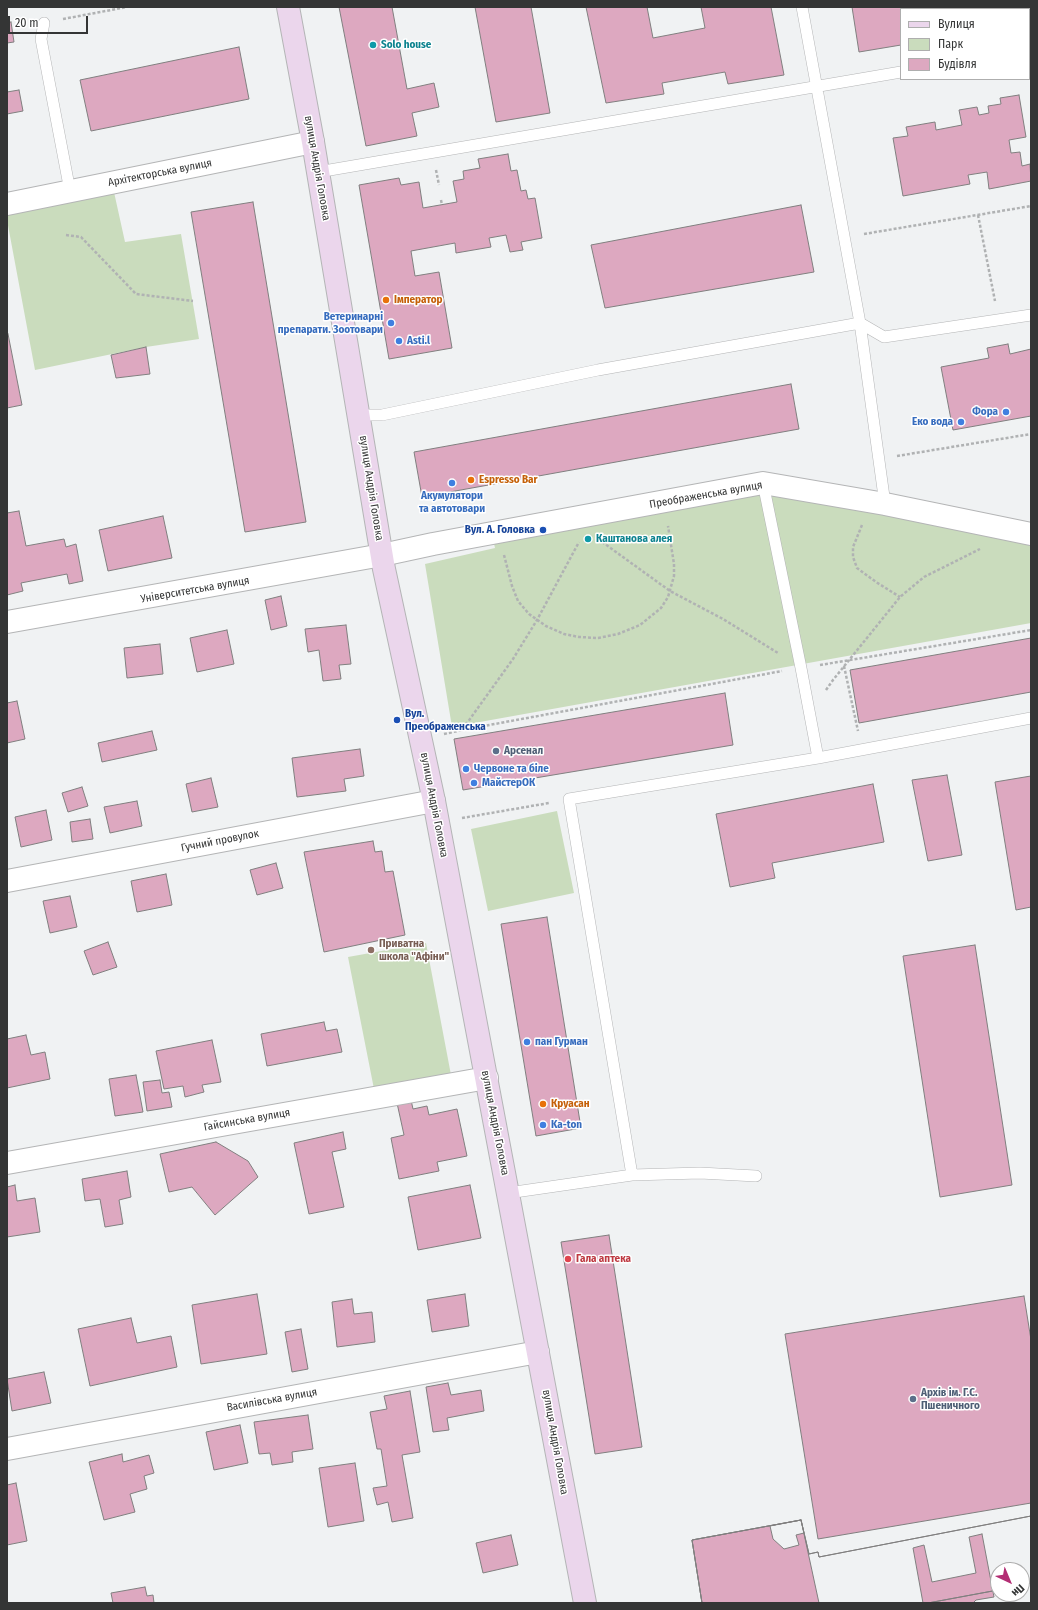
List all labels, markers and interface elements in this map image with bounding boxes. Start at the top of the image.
scale bar [10,8,90,34]
legend [900,8,1030,80]
text: 20 m [15,16,39,30]
text: Вулиця [938,17,975,31]
text: Парк [938,37,963,51]
place label: Solo house [381,38,431,52]
marker: Solo house [368,40,378,50]
text: Будівля [938,57,977,71]
street label: вулиця Андрія Головка [301,114,333,222]
street label: Архітекторська вулиця [107,156,213,190]
place label: Імператор [394,293,443,307]
marker: Імператор [381,295,391,305]
place label: Ветеринарні препарати. Зоотовари [278,310,383,336]
marker: Ветеринарні препарати. Зоотовари [386,318,396,328]
place label: Asti.l [407,334,430,348]
marker: Asti.l [394,336,404,346]
place label: Фора [972,405,998,419]
marker: Фора [1001,407,1011,417]
place label: Еко вода [912,415,953,429]
marker: Еко вода [956,417,966,427]
street label: вулиця Андрія Головка [356,434,386,542]
place label: Espresso Bar [479,473,538,487]
marker: Espresso Bar [466,475,476,485]
marker: Акумулятори та автотовари [447,478,457,488]
street label: Преображенська вулиця [648,479,764,511]
place label: Акумулятори та автотовари [419,489,485,515]
place label: Вул. А. Головка [465,523,535,537]
marker: Вул. А. Головка [538,525,548,535]
place label: Каштанова алея [596,532,672,546]
marker: Каштанова алея [583,534,593,544]
street label: Університетська вулиця [139,574,251,606]
place label: Вул. Преображенська [405,707,486,733]
marker: Вул. Преображенська [392,715,402,725]
place label: Арсенал [504,744,543,758]
marker: Арсенал [491,746,501,756]
street label: вулиця Андрія Головка [417,752,451,858]
place label: Червоне та біле [474,762,549,776]
marker: Червоне та біле [461,764,471,774]
place label: МайстерОК [482,776,535,790]
marker: МайстерОК [469,778,479,788]
street label: Гучний провулок [180,827,260,855]
place label: Приватна школа "Афіни" [379,937,449,963]
marker: Приватна школа "Афіни" [366,945,376,955]
place label: пан Гурман [535,1035,588,1049]
marker: пан Гурман [522,1037,532,1047]
street label: вулиця Андрія Головка [478,1070,512,1176]
place label: Круасан [551,1097,590,1111]
marker: Круасан [538,1099,548,1109]
street label: Гайсинська вулиця [203,1106,291,1134]
place label: Ka-ton [551,1118,582,1132]
marker: Ka-ton [538,1120,548,1130]
place label: Гала аптека [576,1252,631,1266]
marker: Гала аптека [563,1254,573,1264]
street label: Василівська вулиця [226,1386,318,1414]
place label: Архів ім. Г.С. Пшеничного [921,1386,980,1412]
street label: вулиця Андрія Головка [539,1388,571,1496]
marker: Архів ім. Г.С. Пшеничного [908,1394,918,1404]
north arrow [990,1562,1030,1602]
text: Пн [1009,1581,1027,1599]

